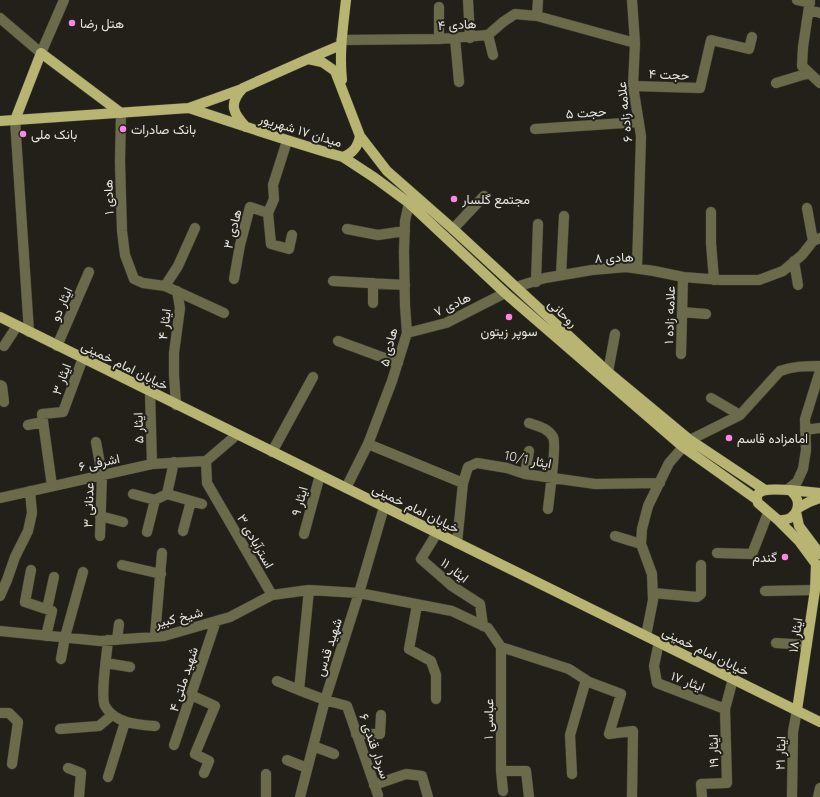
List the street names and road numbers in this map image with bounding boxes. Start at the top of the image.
street label: هادی ۴ [437,15,477,34]
street label: حجت ۴ [648,65,690,83]
street label: علامه زاده ۶ [613,81,636,143]
street label: حجت ۵ [565,103,607,121]
street label: میدان ۱۷ شهریور [256,110,344,151]
street label: هادی ۱ [99,179,118,215]
street label: هادی ۳ [219,208,246,251]
street label: هادی ۸ [594,248,634,267]
street label: ایثار دو [46,285,76,324]
street label: علامه زاده ۱ [660,286,679,344]
street label: هادی ۷ [431,288,473,320]
street label: روحانی [544,295,581,331]
street label: ایثار ۴ [154,308,175,340]
street label: هادی ۵ [376,326,401,368]
street label: خیابان امام خمینی [78,337,171,394]
street label: ایثار ۳ [48,361,75,397]
street label: ایثار ۵ [129,412,148,444]
street label: ایثار 10/1 [503,447,553,472]
street label: اشرفی ۶ [77,450,121,475]
street label: خیابان امام خمینی [369,480,462,537]
street label: عدنانی ۳ [79,482,98,528]
street label: ایثار ۹ [287,485,312,518]
street label: استرآبادی ٣ [233,511,278,571]
street label: ایثار ۱۱ [437,554,472,587]
street label: شیخ کبیر [153,603,205,633]
street label: شهید قدس [311,616,346,678]
street label: ایثار ۱۸ [785,617,806,654]
street label: خیابان امام خمینی [659,623,752,680]
street label: شهید ملتی ۴ [165,645,202,714]
street label: ایثار ۱۷ [669,667,707,696]
street label: عباسی ۱ [480,698,497,740]
street label: سردار قندی ۶ [355,711,394,781]
street label: ایثار ١٩ [705,734,722,768]
street label: ایثار ۲۱ [771,736,790,770]

